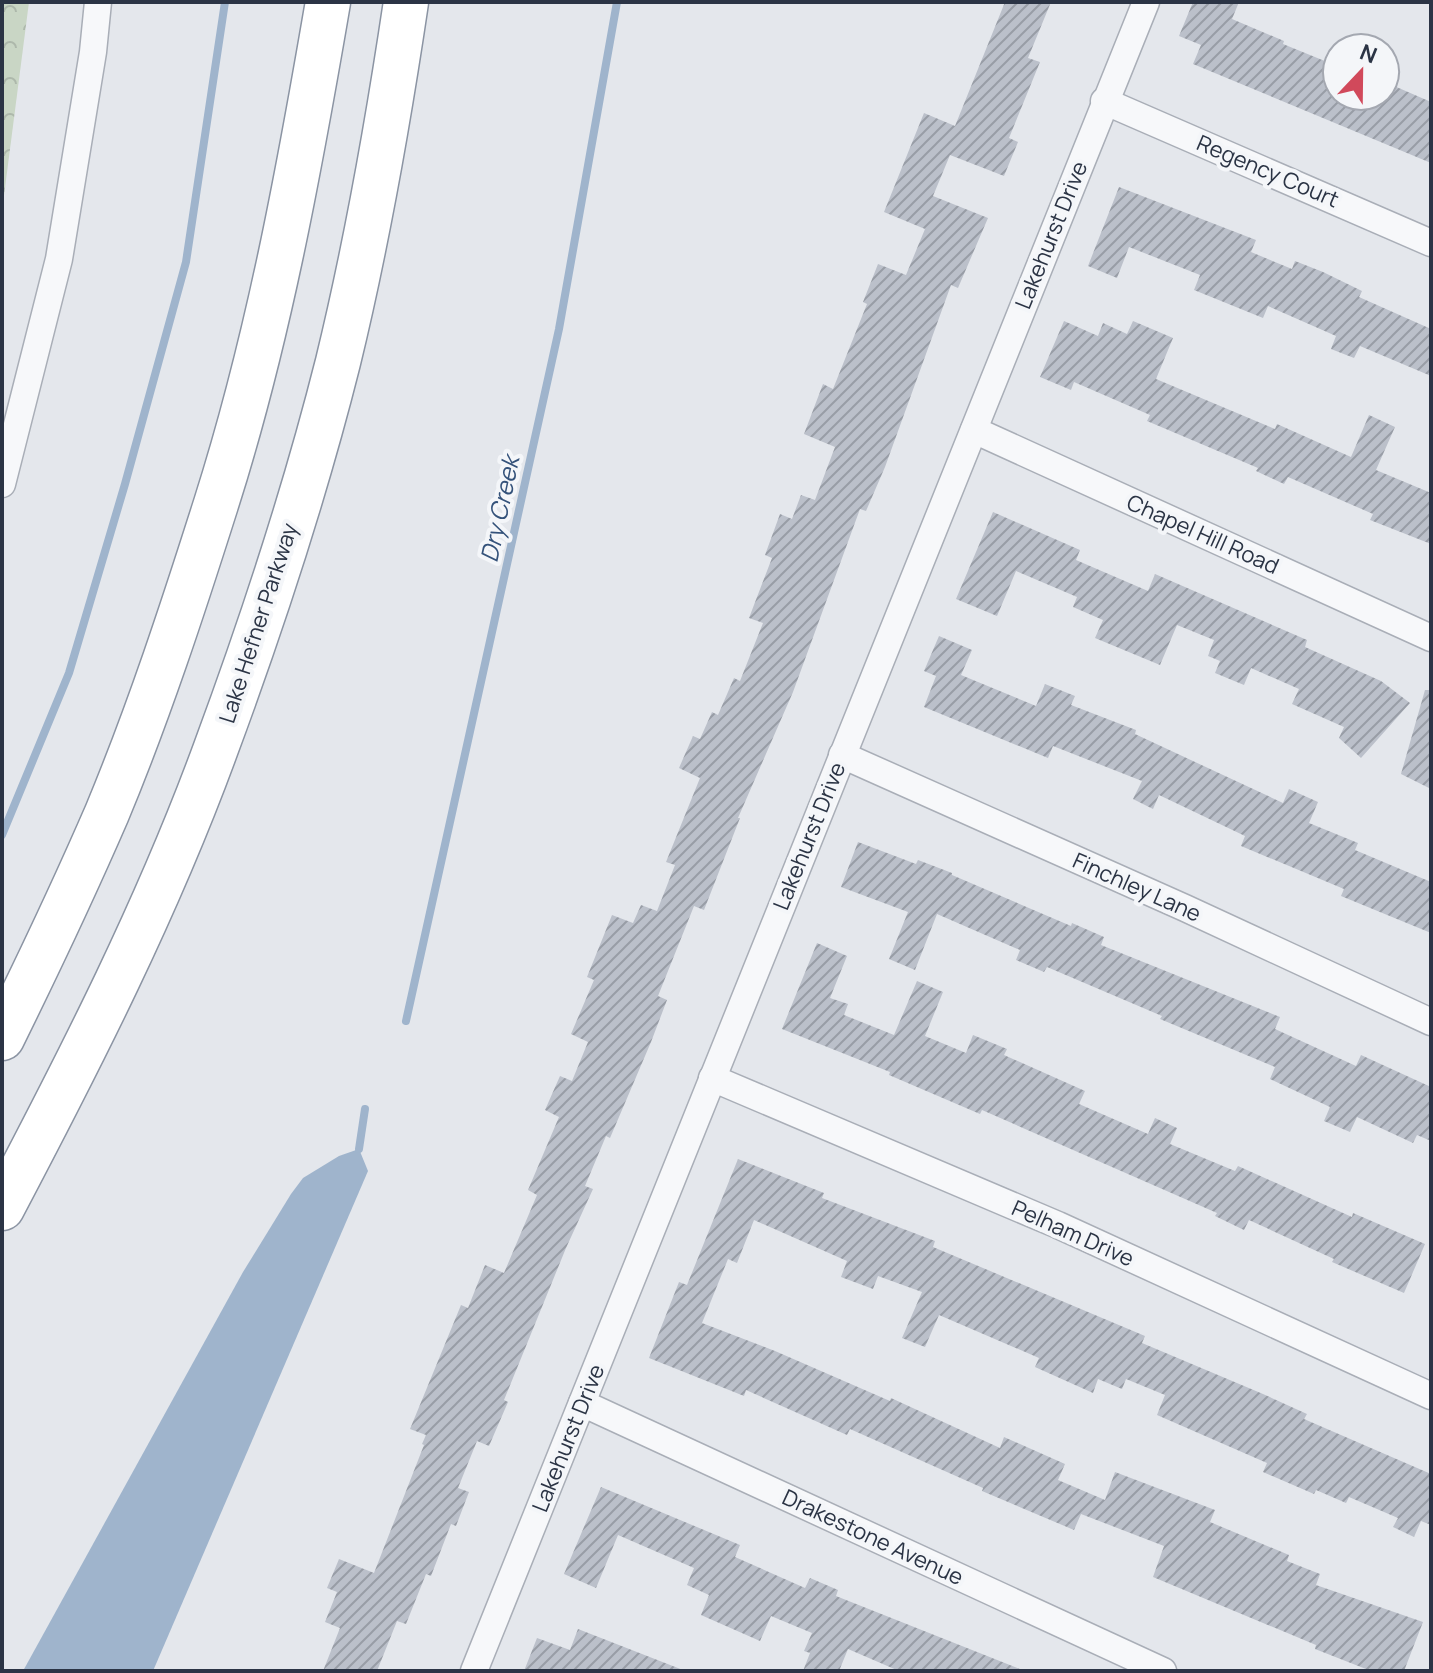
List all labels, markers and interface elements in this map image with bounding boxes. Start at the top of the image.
north arrow [1321,32,1401,112]
text: N [1356,37,1381,70]
street label: Regency Court [1192,128,1344,214]
street label: Lakehurst Drive [1008,157,1094,313]
water label: Dry Creek [472,450,527,565]
street label: Chapel Hill Road [1122,487,1284,581]
street label: Lake Hefner Parkway [212,519,305,727]
street label: Lakehurst Drive [766,758,852,914]
street label: Finchley Lane [1068,845,1206,929]
street label: Pelham Drive [1007,1193,1139,1273]
street label: Lakehurst Drive [525,1360,611,1516]
street label: Drakestone Avenue [778,1482,969,1592]

